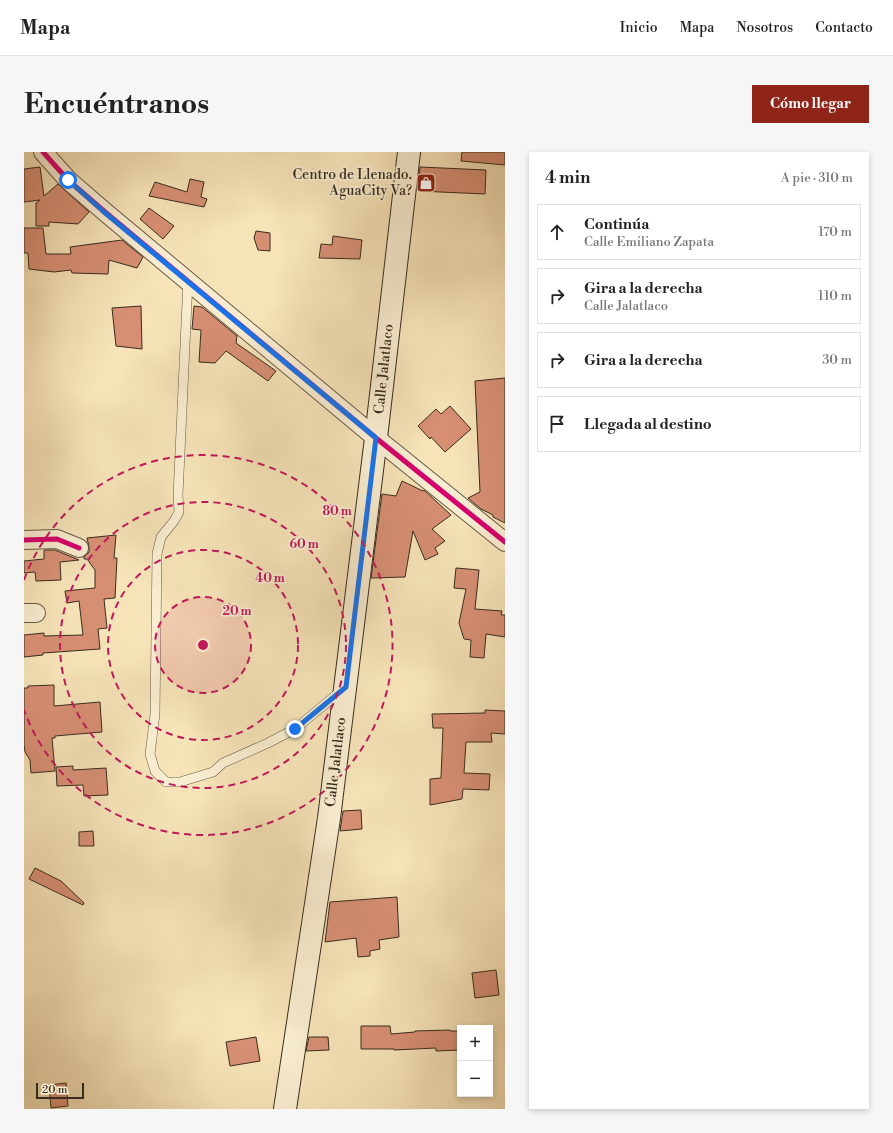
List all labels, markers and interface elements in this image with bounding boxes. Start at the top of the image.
text: Mapa [20,16,70,40]
text: Inicio [620,19,658,37]
text: Mapa [680,19,714,37]
text: Nosotros [736,19,793,37]
text: Contacto [815,19,873,37]
button: Cómo llegar [752,85,869,123]
text: Encuéntranos [24,87,209,122]
place label: Centro de Llenado. AguaCity Va? [292,166,412,200]
text: 4 min [545,167,590,189]
text: A pie · 310 m [781,170,853,186]
route start [59,171,77,189]
shop icon: Centro de Llenado. AguaCity Va? [415,172,437,194]
text: Continúa [584,215,649,234]
icon: ahead [546,221,568,243]
text: 170 m [818,224,852,240]
text: Calle Emiliano Zapata [584,234,714,250]
text: Gira a la derecha [584,279,703,298]
icon: right [546,285,568,307]
text: 110 m [818,288,852,304]
text: Calle Jalatlaco [584,298,668,314]
street label: Calle Jalatlaco [370,323,398,415]
icon: right [546,349,568,371]
text: Gira a la derecha [584,351,703,370]
text: 30 m [822,352,852,368]
icon: arrive [546,413,568,435]
text: Llegada al destino [584,415,712,434]
text: 80 m [322,504,352,519]
text: 60 m [289,537,319,552]
text: 40 m [255,571,285,586]
text: 20 m [222,604,252,619]
centre of rings [196,638,210,652]
street label: Calle Jalatlaco [322,716,350,808]
route end [286,720,304,738]
map controls [457,1025,493,1097]
button: + [457,1025,493,1061]
button: − [457,1061,493,1097]
scale bar [36,1081,84,1100]
text: 20 m [42,1083,67,1097]

